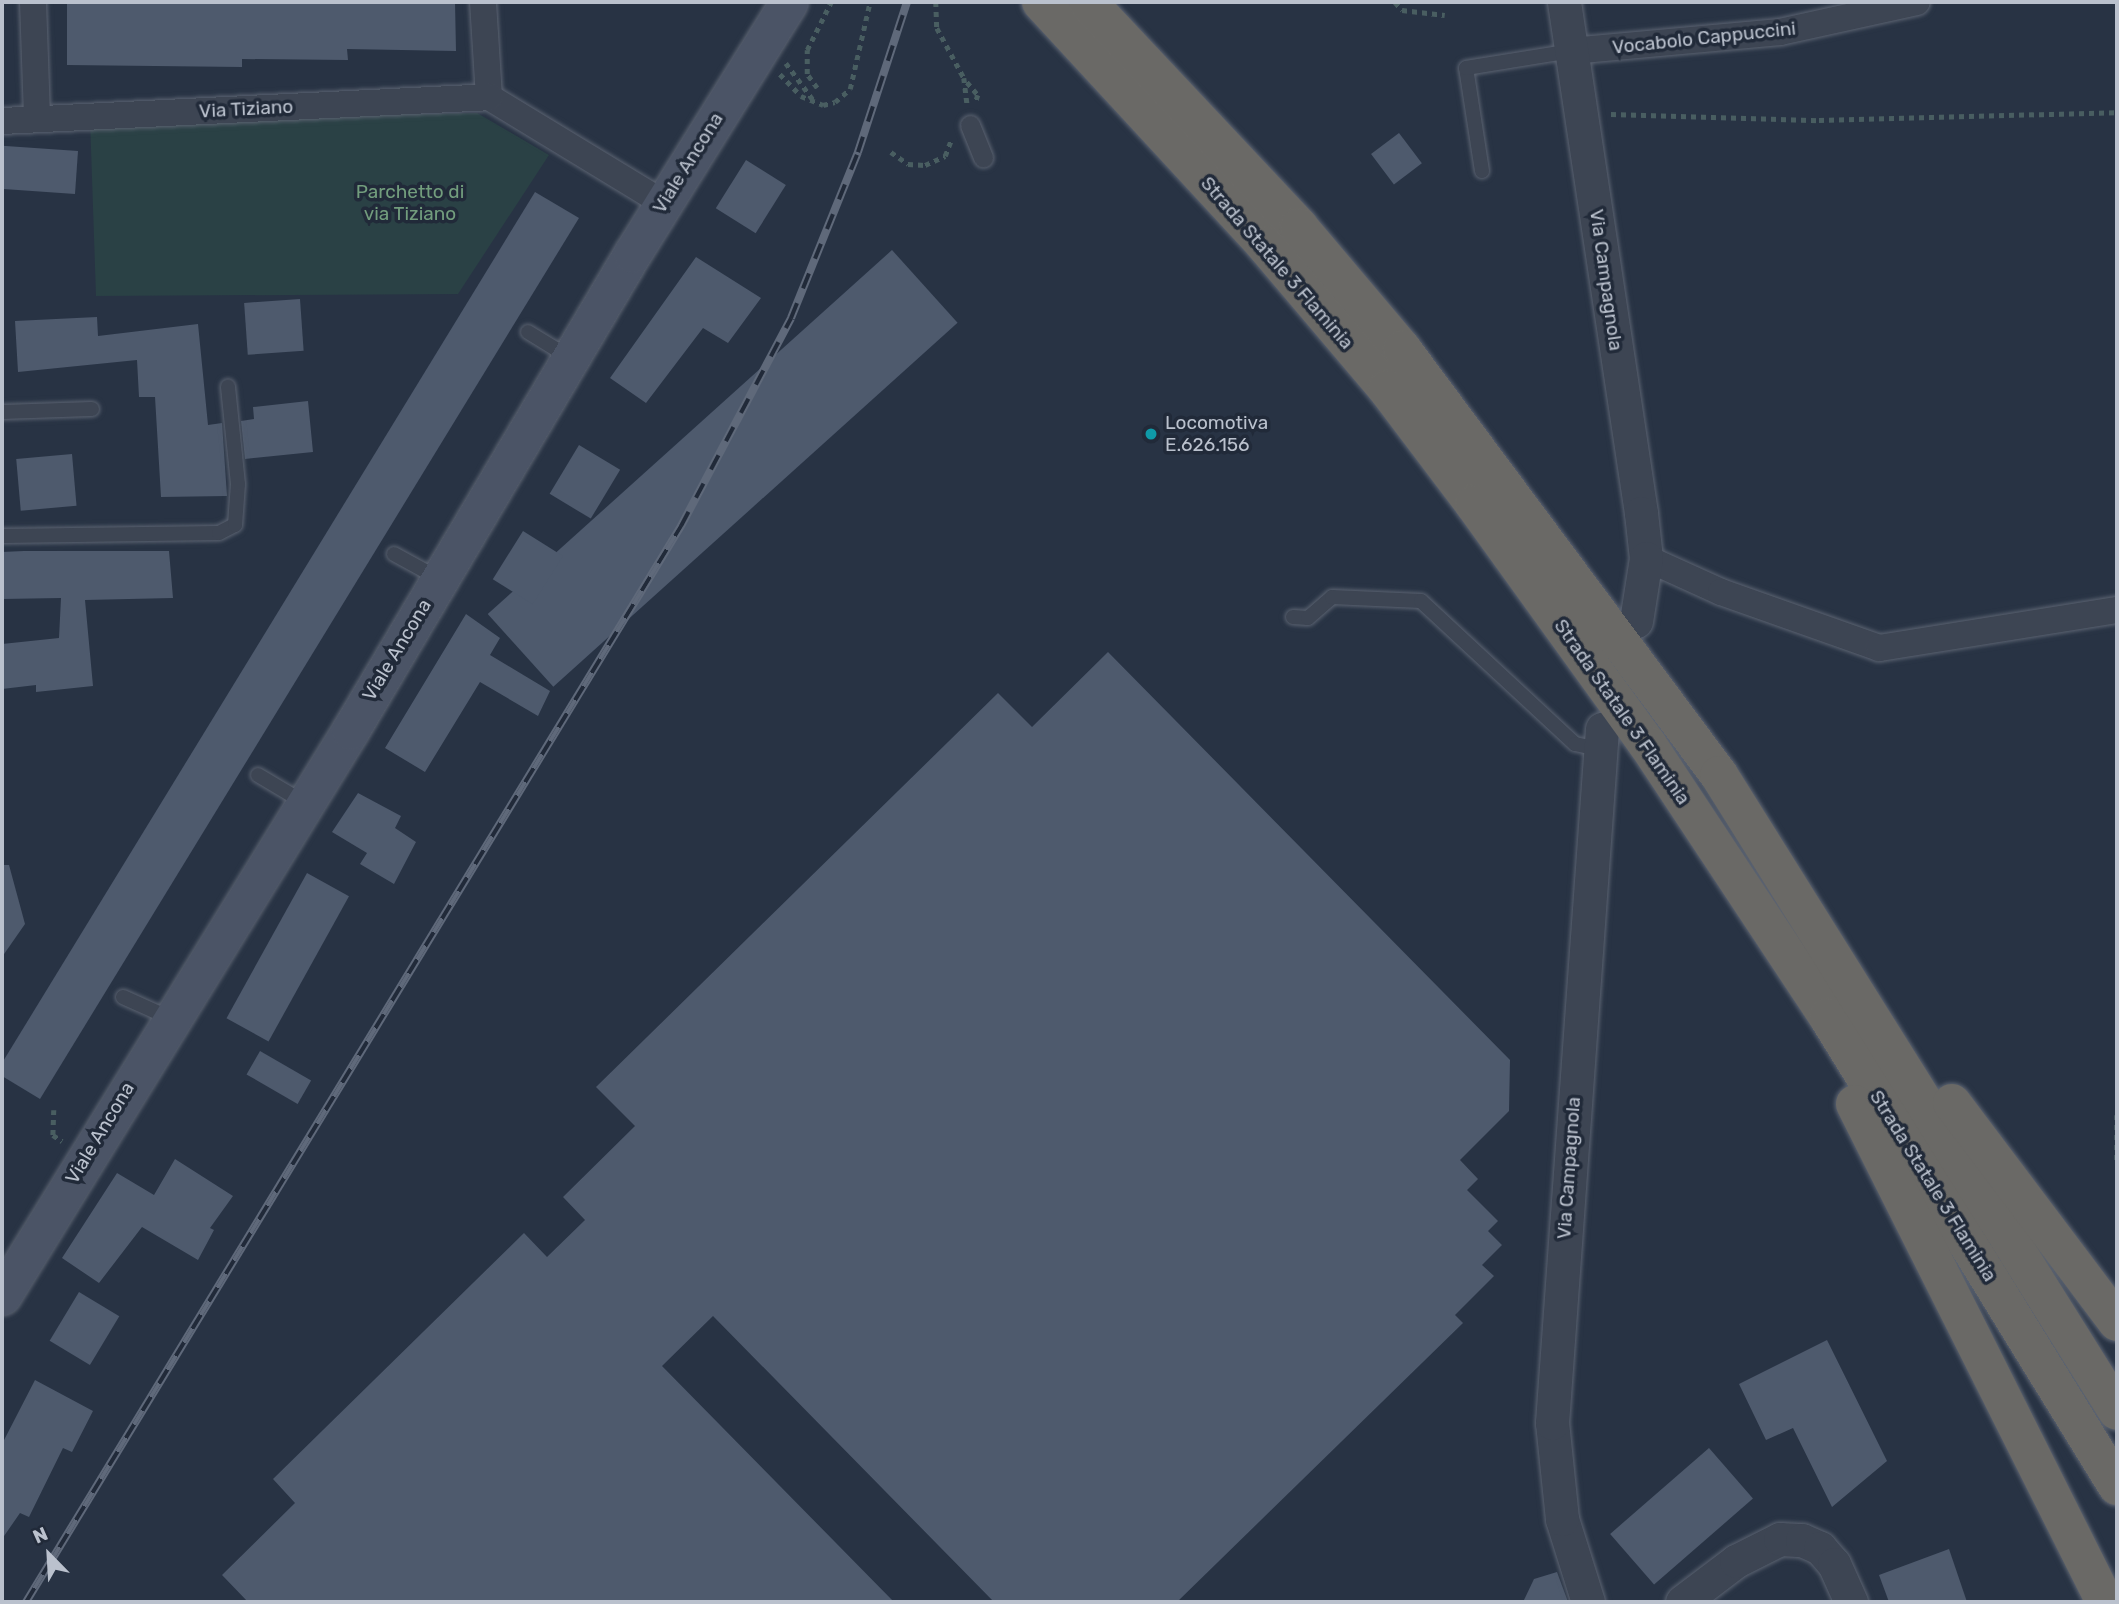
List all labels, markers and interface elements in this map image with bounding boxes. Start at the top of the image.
street label: Vocabolo Cappuccini [1611,17,1797,59]
street label: Via Tiziano [198,95,294,123]
street label: Viale Ancona [648,108,728,218]
street label: Strada Statale 3 Flaminia [1196,172,1358,354]
park label: Parchetto di via Tiziano [356,181,464,225]
street label: Via Campagnola [1585,208,1627,352]
place label: Locomotiva E.626.156 [1165,412,1268,456]
marker: Locomotiva E.626.156 [1143,426,1159,442]
street label: Viale Ancona [358,595,436,705]
street label: Strada Statale 3 Flaminia [1549,615,1695,809]
street label: Viale Ancona [61,1078,139,1188]
street label: Strada Statale 3 Flaminia [1865,1086,2001,1286]
street label: Via Campagnola [1553,1096,1585,1240]
north arrow [14,1520,84,1590]
text: N [29,1522,51,1549]

